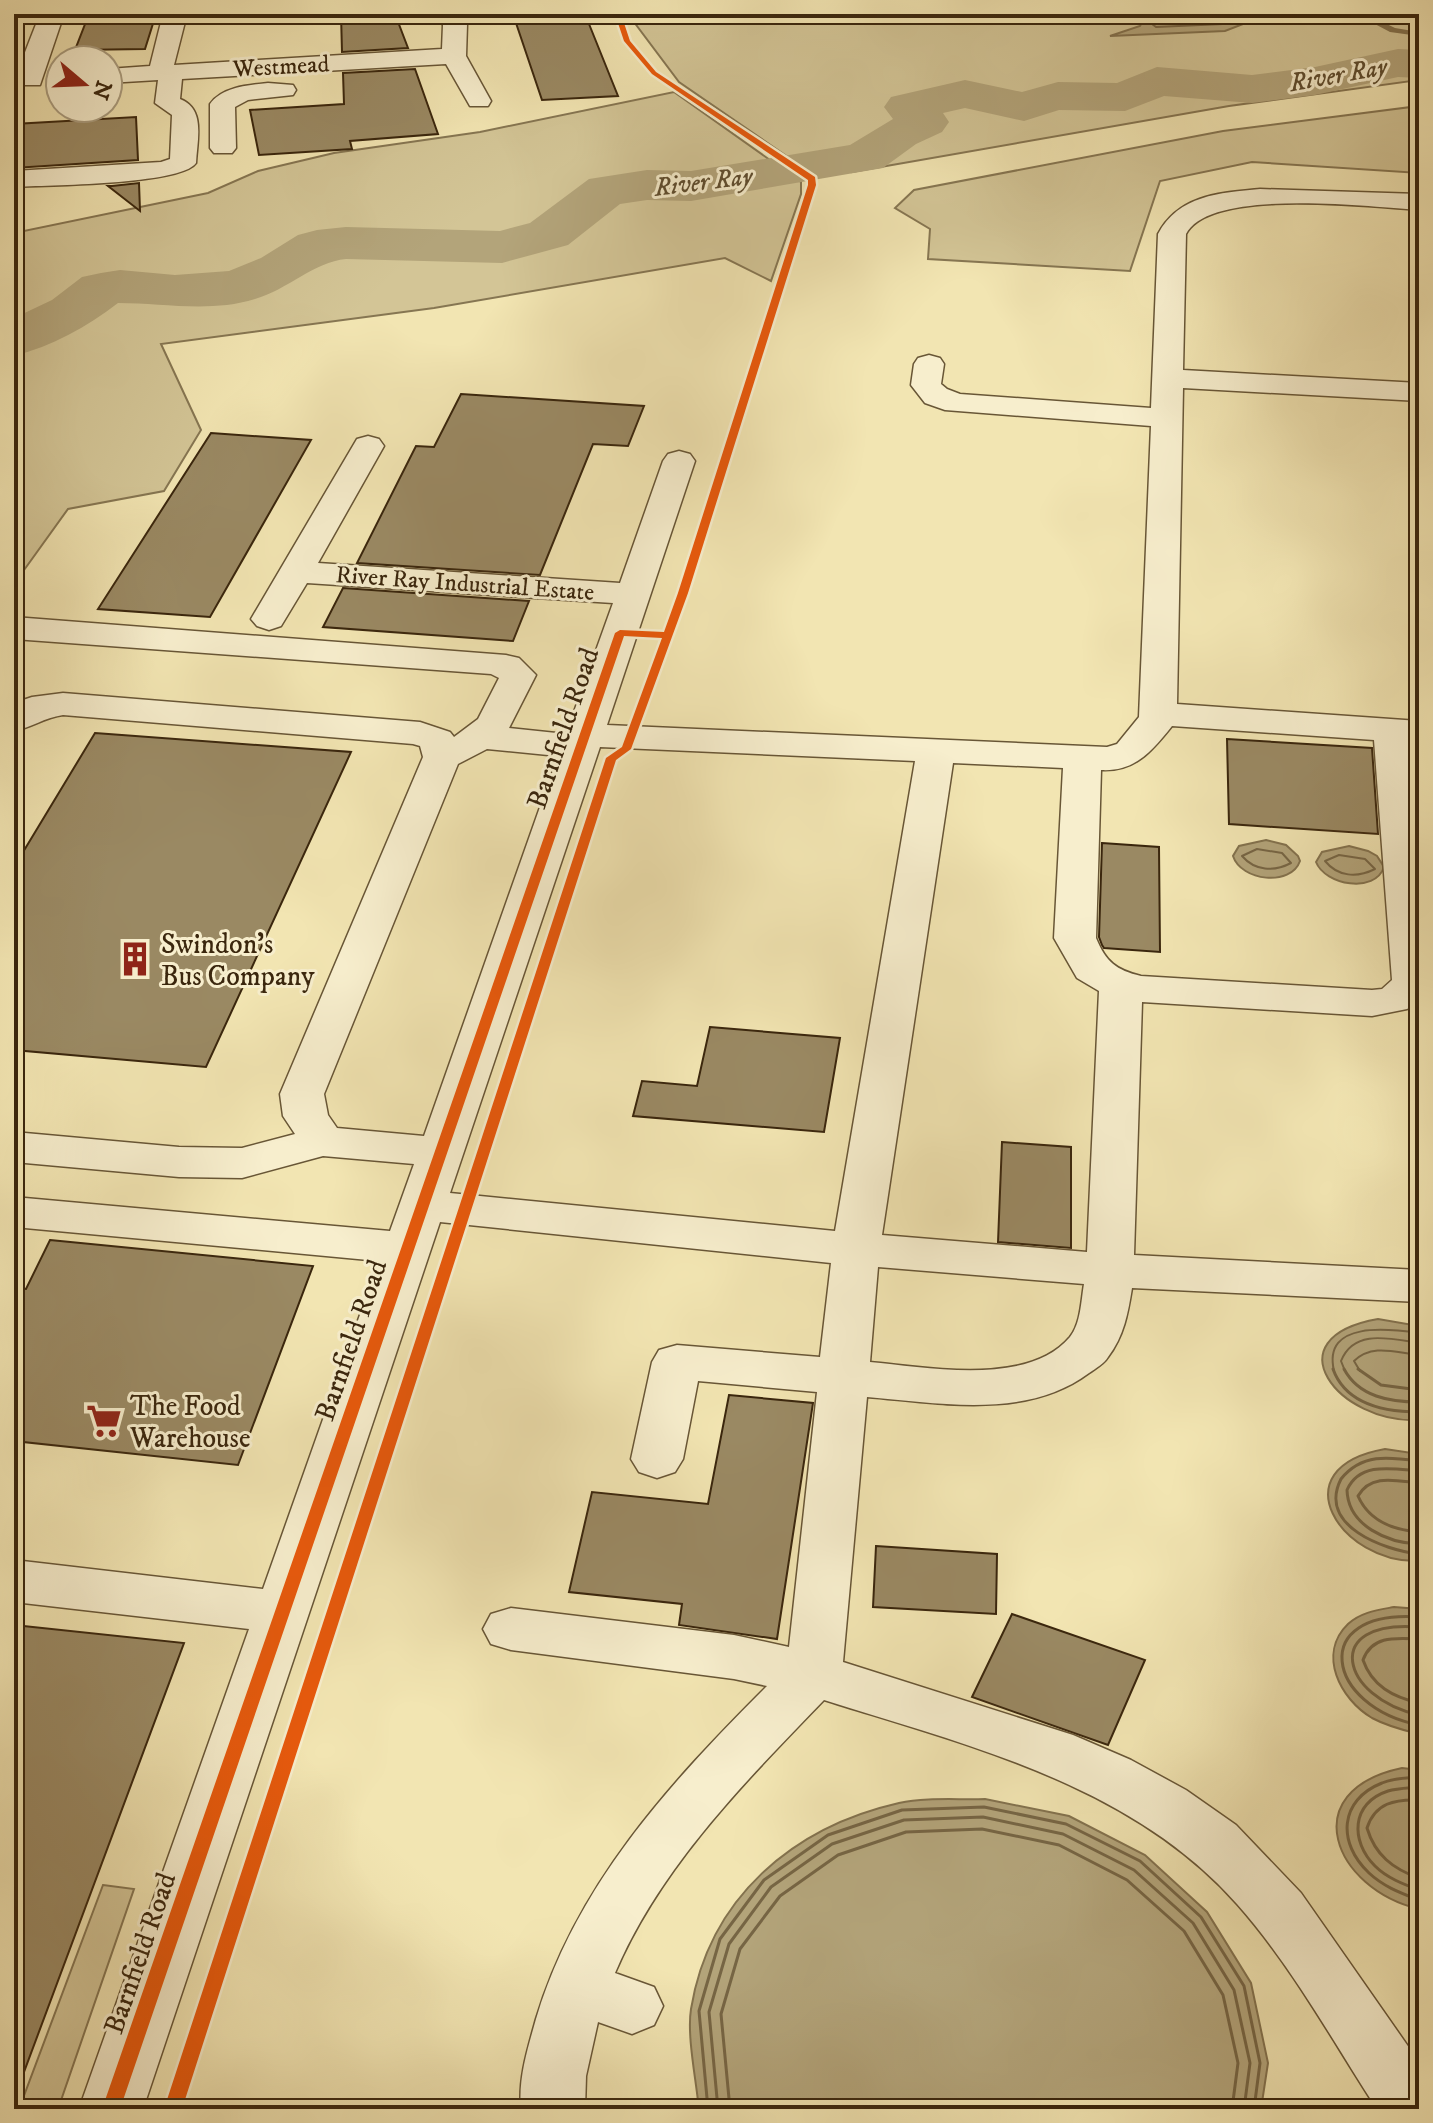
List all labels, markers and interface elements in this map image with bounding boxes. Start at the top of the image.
north arrow [44,44,124,124]
street label: Westmead [231,49,330,85]
water label: River Ray [1286,50,1391,100]
text: N [86,77,117,103]
water label: River Ray [651,160,756,205]
street label: River Ray Industrial Estate [335,560,595,608]
street label: Barnfield Road [519,643,607,814]
place label: Swindon's Bus Company [161,927,315,994]
building icon: Swindon's Bus Company [116,940,154,978]
street label: Barnfield Road [307,1255,395,1426]
place label: The Food Warehouse [129,1389,251,1456]
supermarket icon: The Food Warehouse [85,1402,123,1440]
street label: Barnfield Road [96,1868,184,2039]

